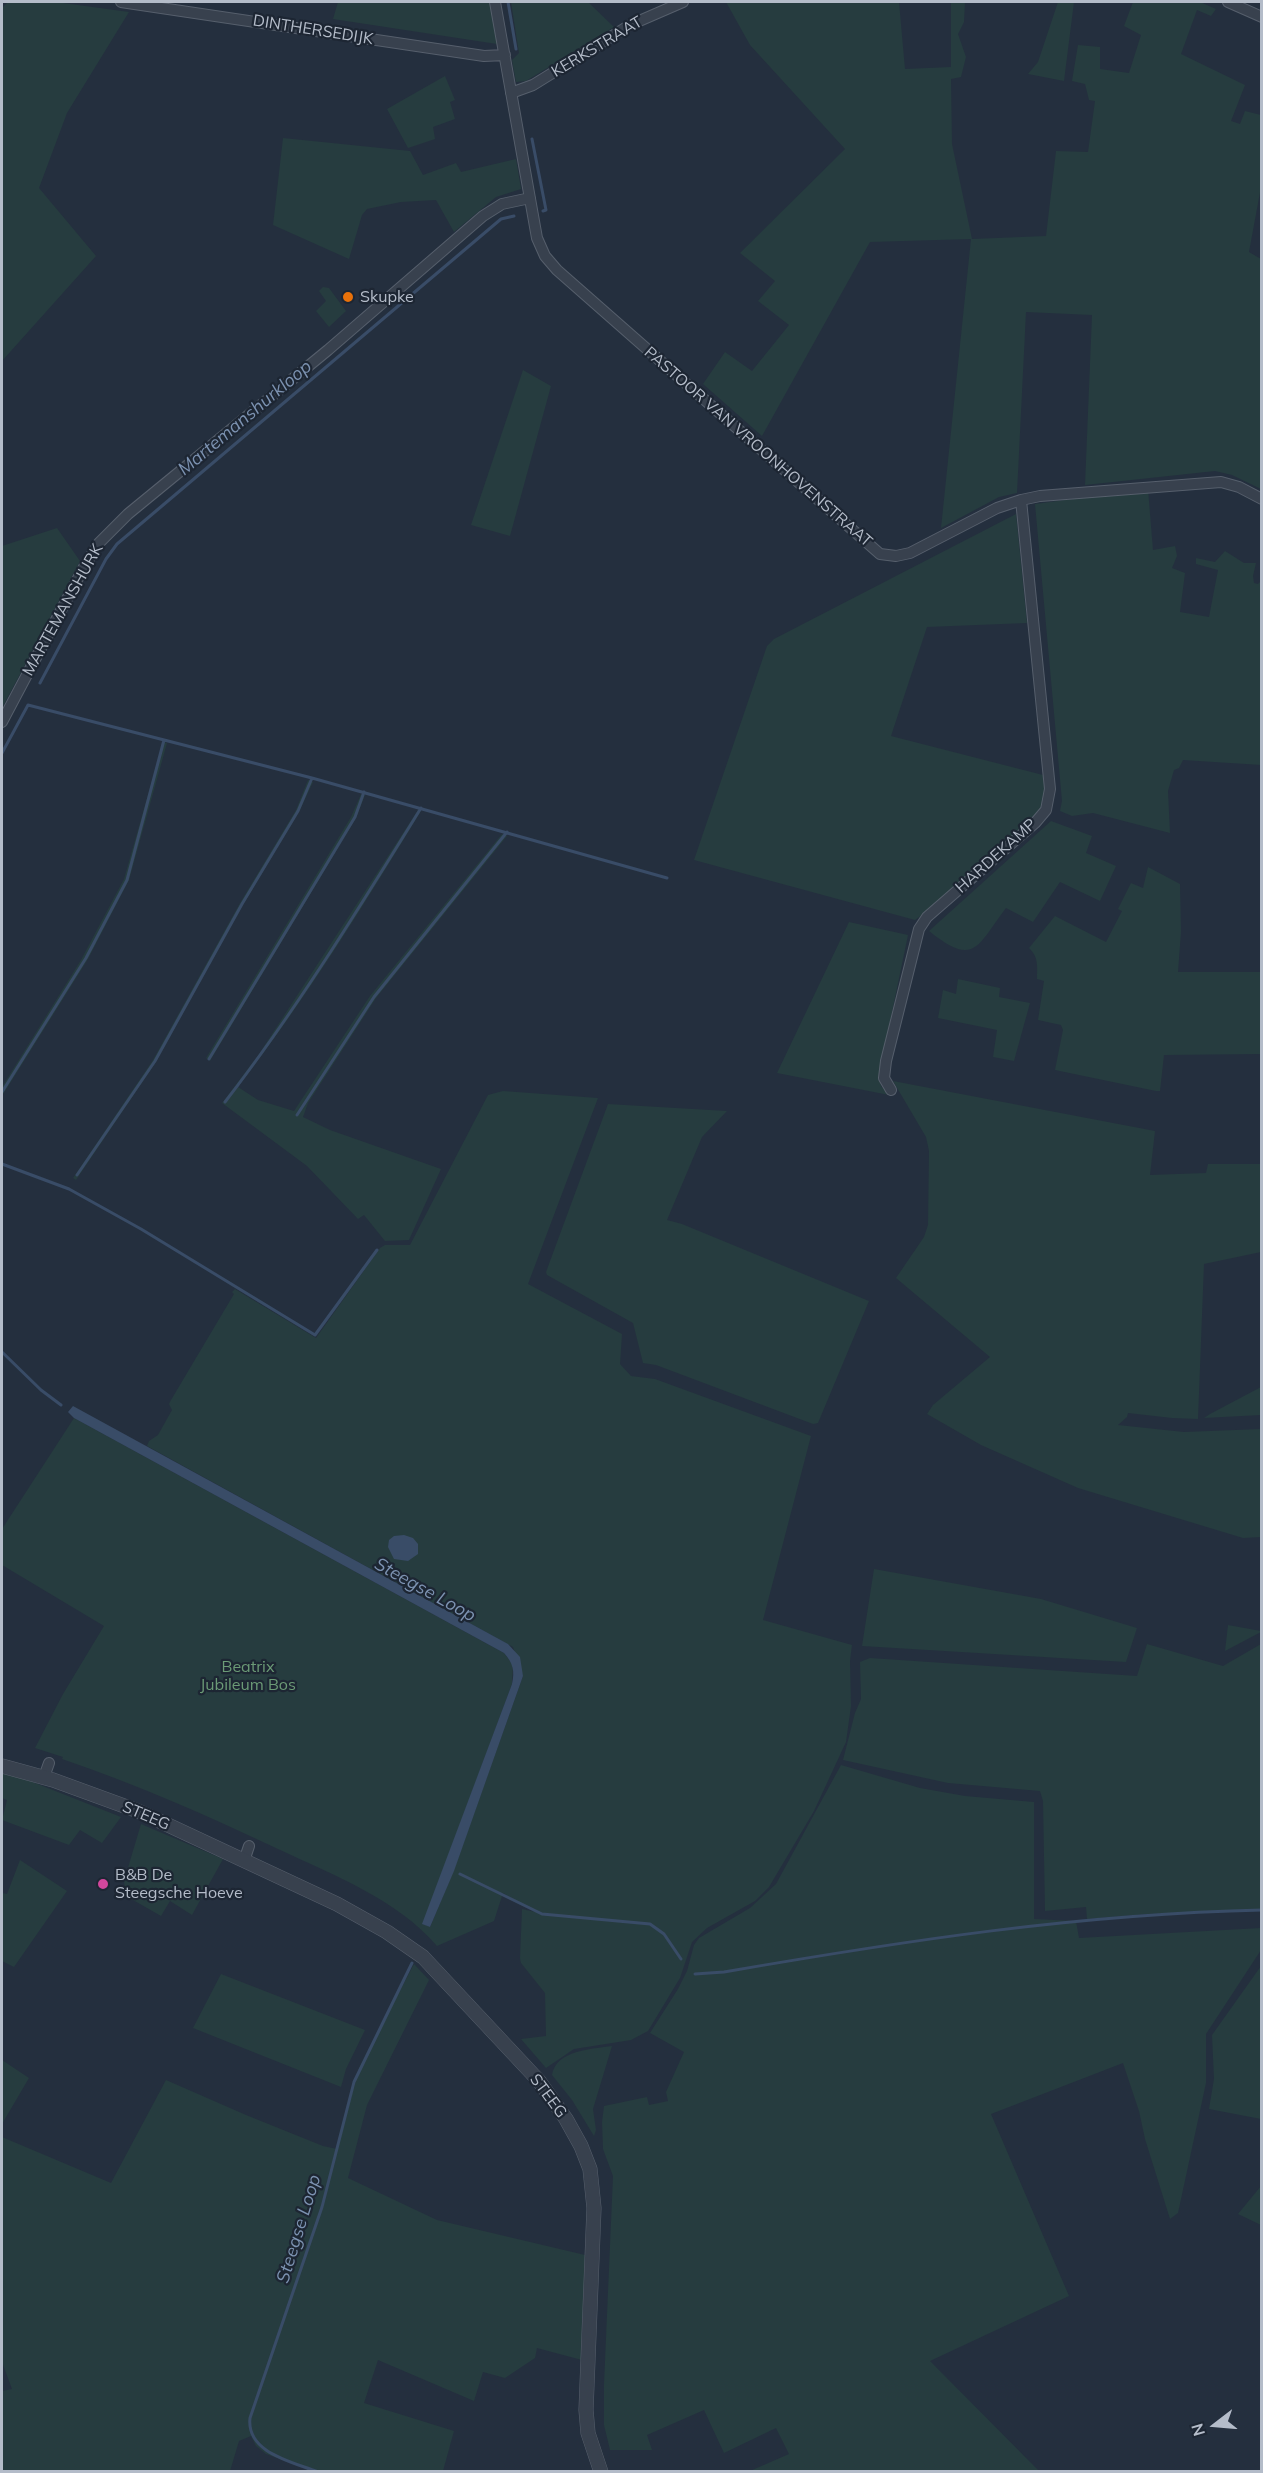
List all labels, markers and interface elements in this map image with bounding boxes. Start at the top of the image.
street label: DINTHERSEDIJK [252,11,374,49]
street label: KERKSTRAAT [548,12,646,82]
place label: Skupke [360,287,414,307]
marker: Skupke [341,290,355,304]
street label: PASTOOR VAN VROONHOVENSTRAAT [640,343,876,551]
water label: Martemanshurkloop [174,356,316,480]
street label: MARTEMANSHURK [19,541,107,679]
street label: HARDEKAMP [952,815,1040,897]
water label: Steegse Loop [371,1553,479,1627]
park label: Beatrix Jubileum Bos [200,1657,296,1695]
street label: STEEG [119,1797,173,1835]
place label: B&B De Steegsche Hoeve [115,1865,243,1903]
marker: B&B De Steegsche Hoeve [96,1877,110,1891]
street label: STEEG [525,2070,571,2122]
water label: Steegse Loop [272,2172,326,2286]
north arrow [1185,2395,1245,2455]
text: N [1186,2421,1209,2439]

